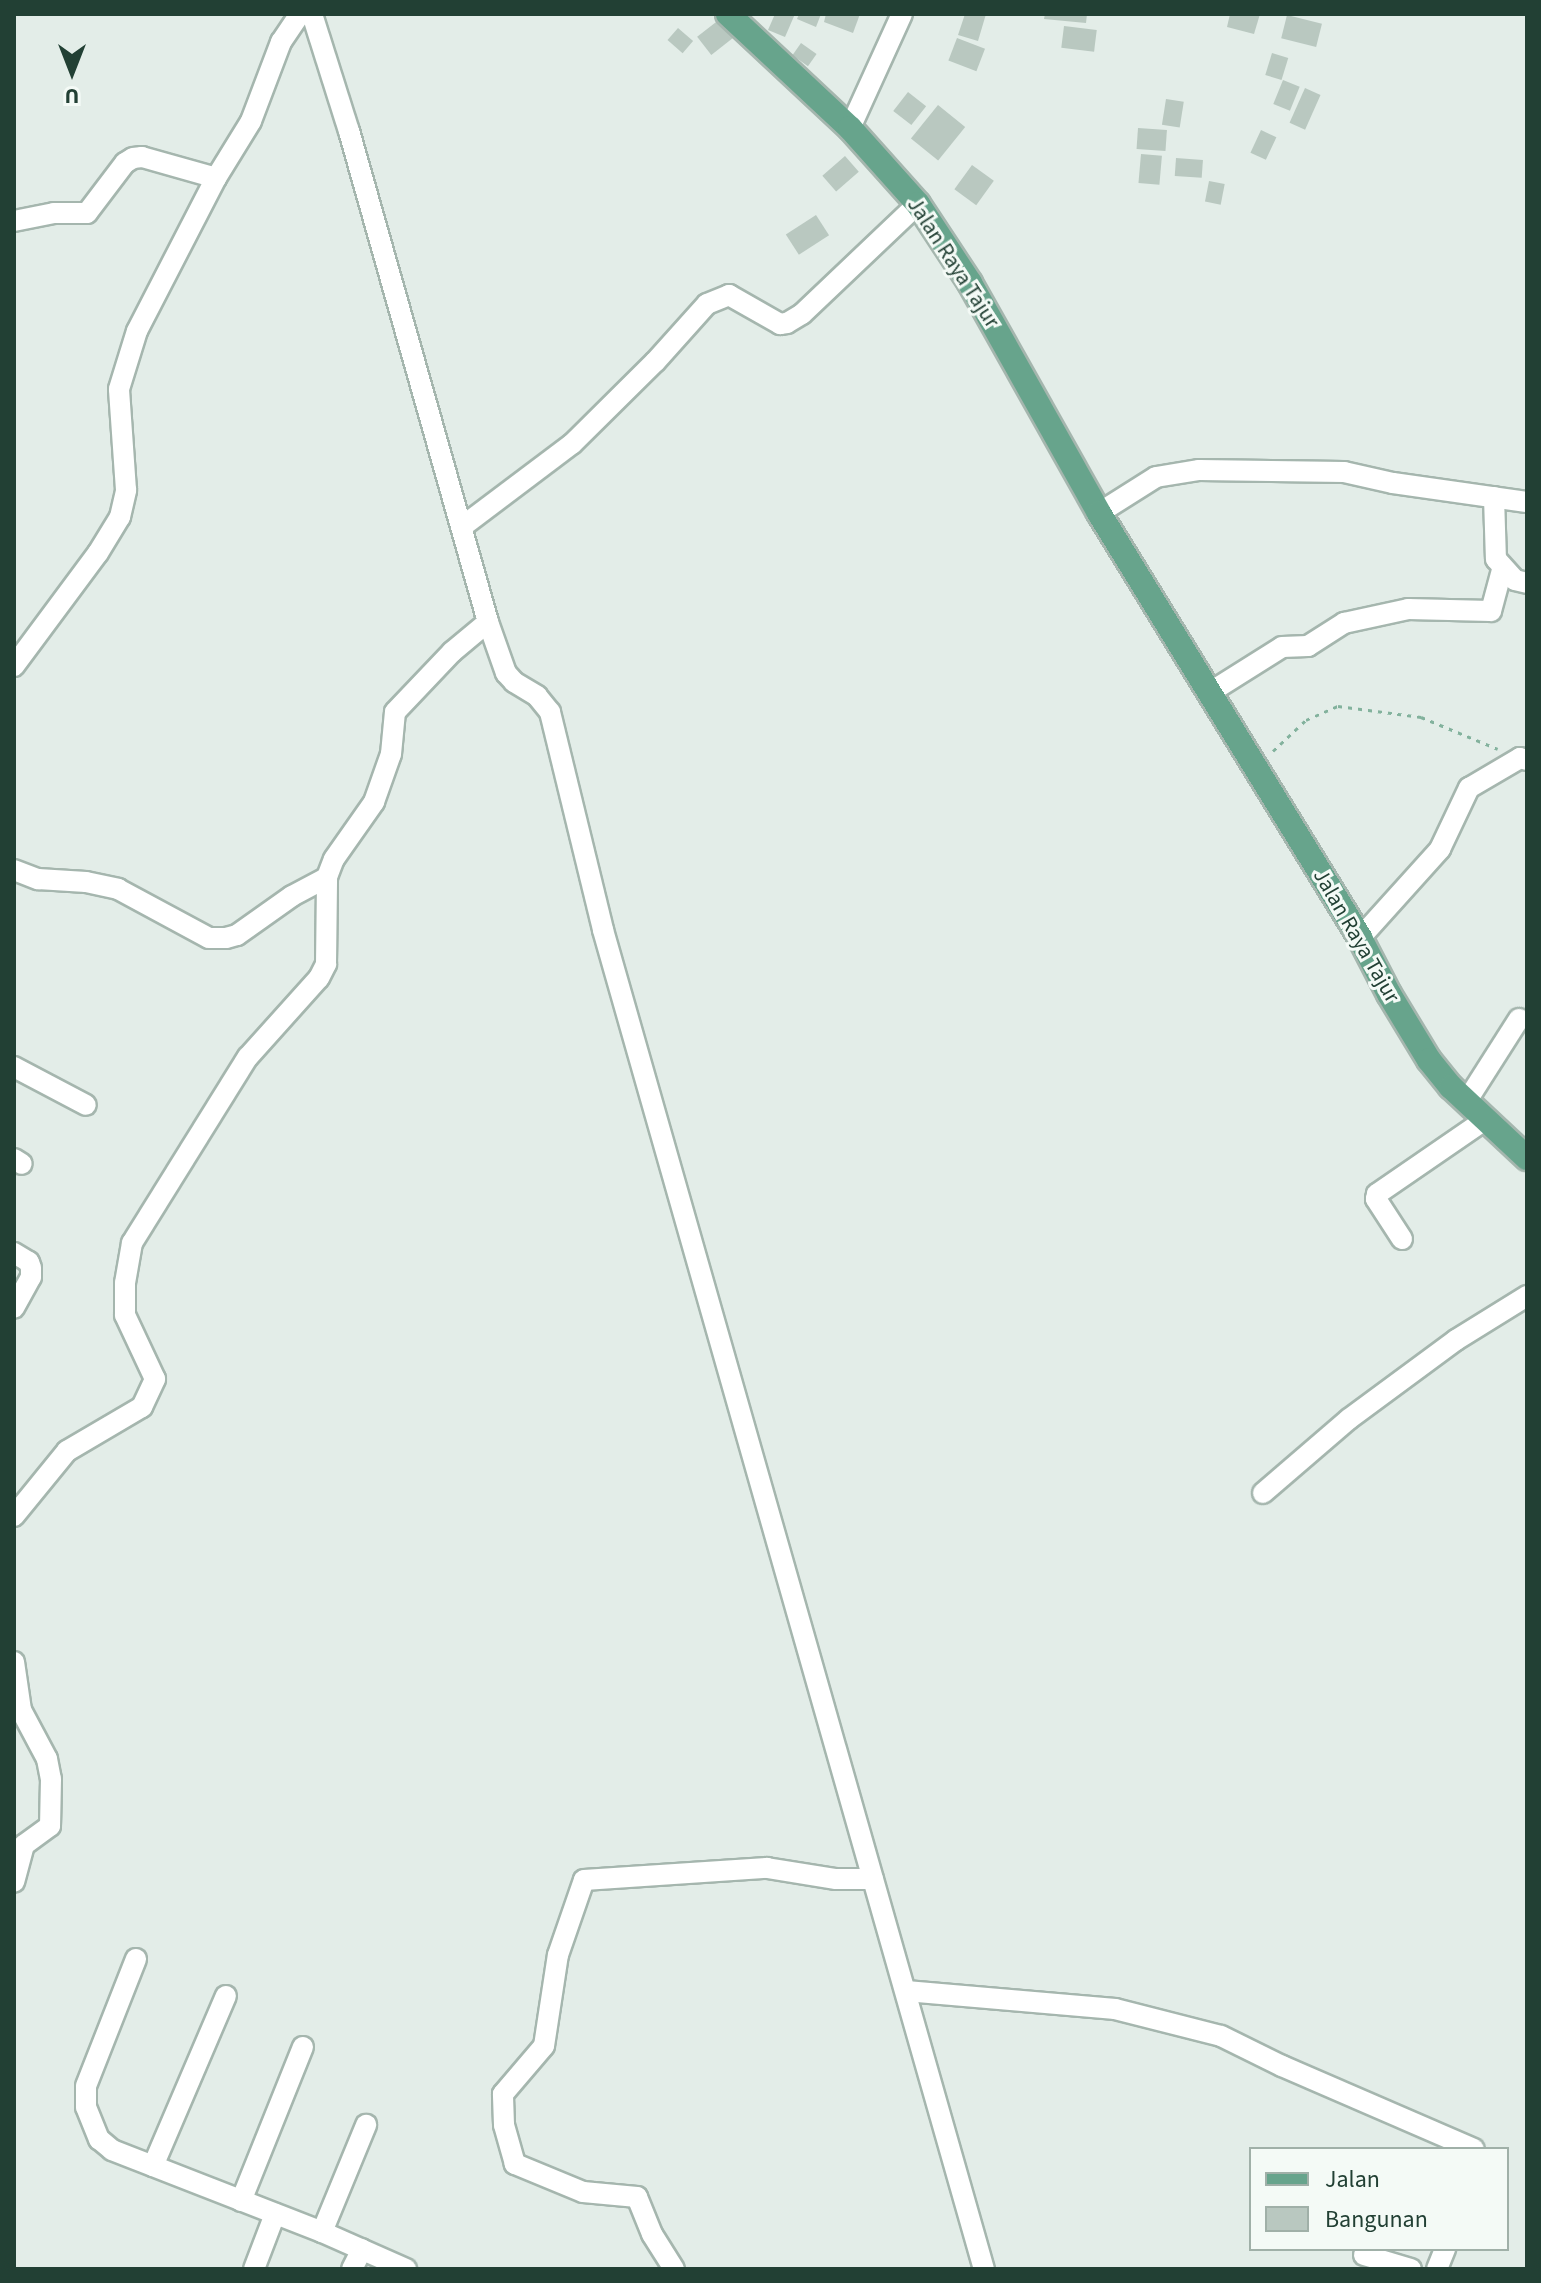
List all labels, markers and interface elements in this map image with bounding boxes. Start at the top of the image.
north arrow [32,32,112,112]
text: U [65,80,79,112]
street label: Jalan Raya Tajur [901,193,1005,333]
street label: Jalan Raya Tajur [1307,864,1405,1008]
legend [1249,2147,1509,2251]
text: Jalan [1325,2162,1380,2197]
text: Bangunan [1325,2202,1428,2237]

